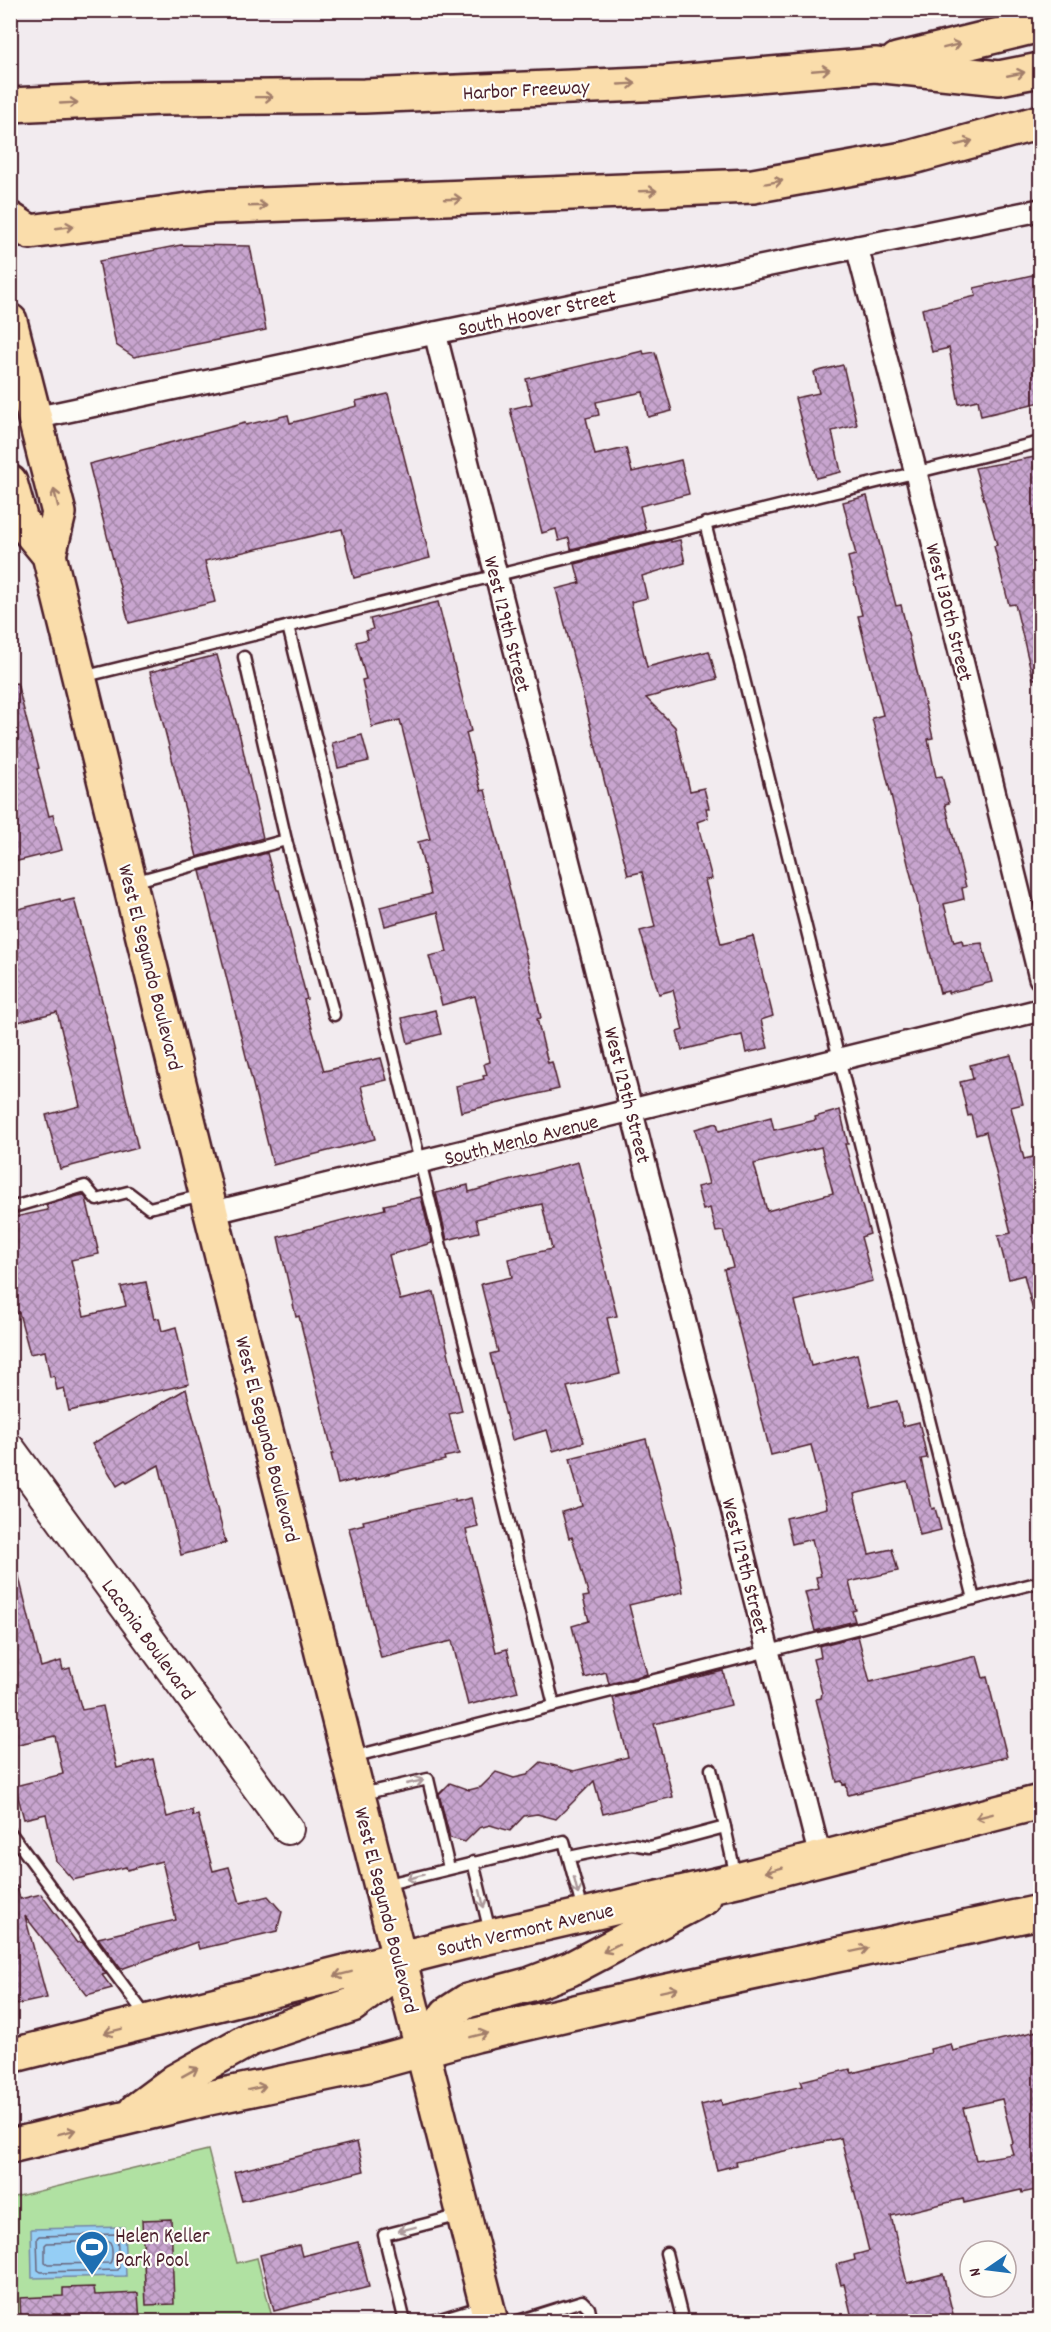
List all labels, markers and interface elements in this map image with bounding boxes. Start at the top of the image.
one-way arrow [942,39,961,51]
one-way arrow [811,64,831,75]
one-way arrow [1006,68,1026,79]
street label: Harbor Freeway [462,74,591,110]
one-way arrow [617,79,636,90]
one-way arrow [254,91,274,103]
one-way arrow [59,97,79,108]
one-way arrow [954,137,973,148]
one-way arrow [763,176,783,187]
one-way arrow [638,186,658,197]
one-way arrow [443,193,463,204]
one-way arrow [248,200,268,211]
one-way arrow [54,221,74,232]
street label: South Hoover Street [456,283,620,346]
one-way arrow [49,489,61,508]
street label: West 130th Street [915,541,979,685]
street label: West 129th Street [474,554,537,696]
street label: West El Segundo Boulevard [108,862,188,1074]
street label: West 129th Street [594,1025,657,1167]
street label: South Menlo Avenue [442,1108,602,1176]
street label: West El Segundo Boulevard [225,1334,305,1546]
street label: West 129th Street [712,1496,775,1638]
street label: Laconia Boulevard [92,1574,201,1708]
one-way arrow [405,1775,424,1787]
street label: West El Segundo Boulevard [344,1805,424,2017]
one-way arrow [975,1811,994,1823]
one-way arrow [765,1864,784,1876]
one-way arrow [406,1872,425,1883]
one-way arrow [571,1876,583,1895]
one-way arrow [477,1889,488,1908]
street label: South Vermont Avenue [434,1897,617,1967]
one-way arrow [603,1942,621,1954]
one-way arrow [850,1944,869,1956]
one-way arrow [334,1968,353,1980]
one-way arrow [659,1984,678,1995]
one-way arrow [104,2025,123,2037]
one-way arrow [469,2028,488,2040]
one-way arrow [181,2066,198,2078]
one-way arrow [247,2082,266,2093]
one-way arrow [57,2126,76,2137]
place label: Helen Keller Park Pool [115,2223,210,2277]
one-way arrow [398,2224,417,2235]
sports icon: Helen Keller Park Pool [74,2229,110,2276]
north arrow [958,2239,1018,2299]
text: N [964,2265,988,2279]

